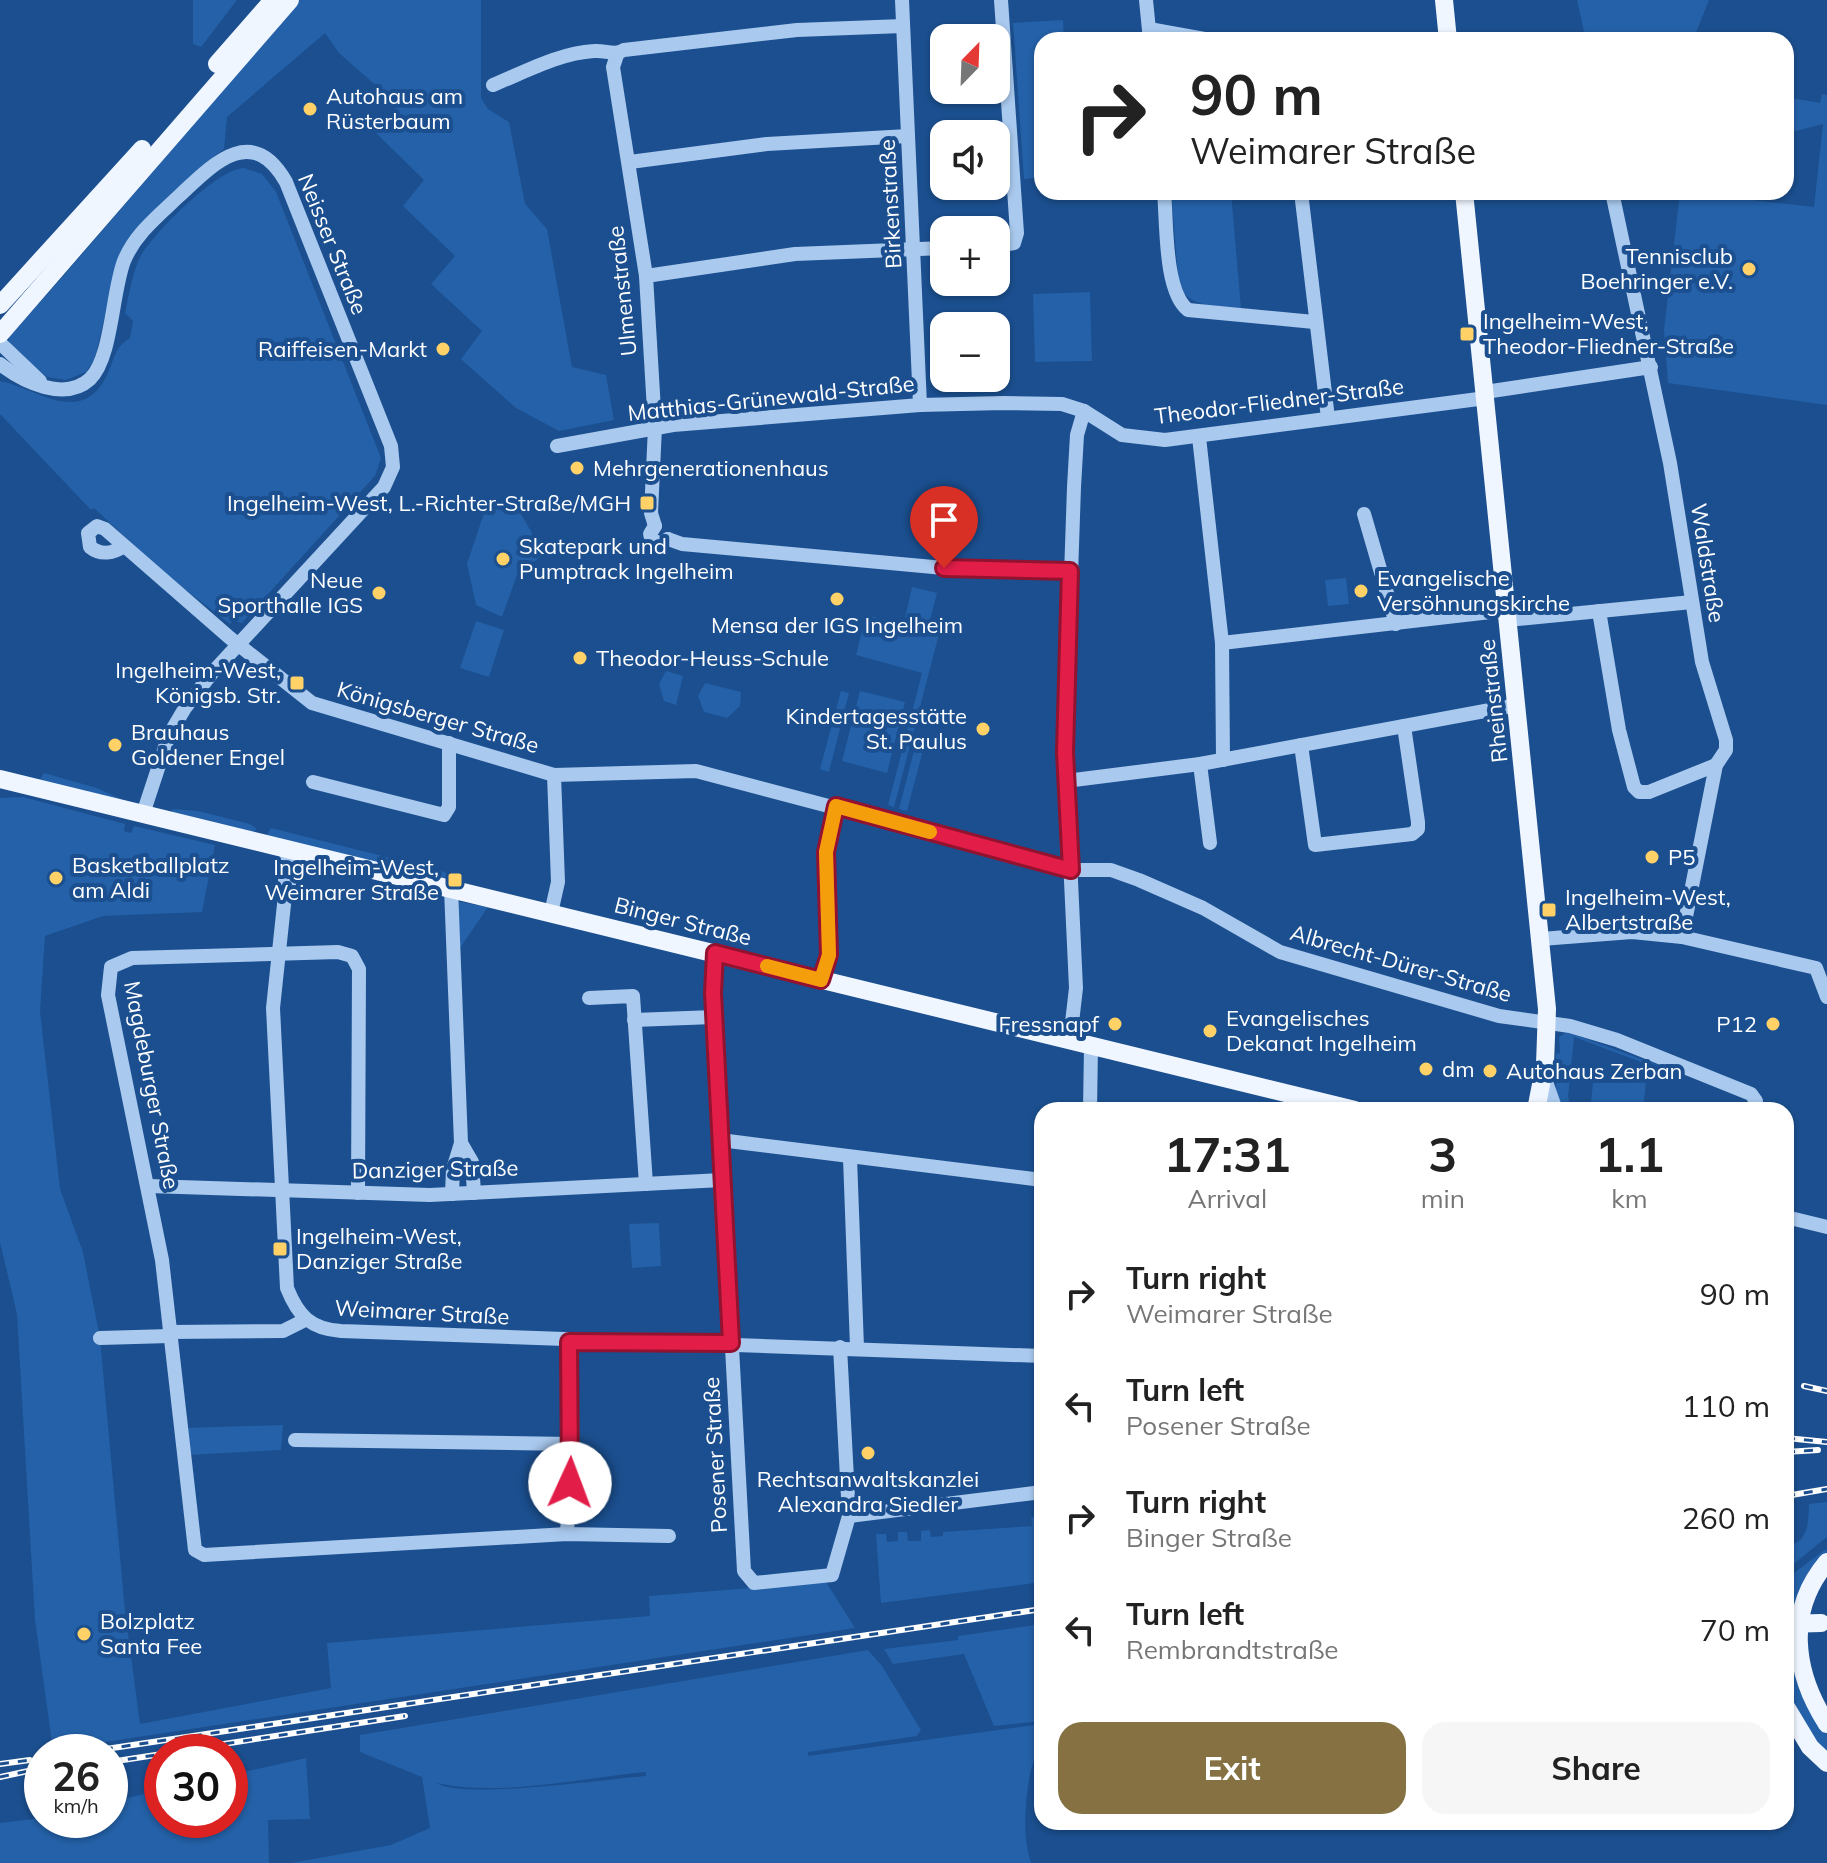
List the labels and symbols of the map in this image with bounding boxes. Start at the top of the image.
north arrow [930,24,1010,104]
place label: Autohaus am Rüsterbaum [326,82,463,135]
marker: Autohaus am Rüsterbaum [301,100,319,118]
street label: Birkenstraße [873,139,907,269]
street label: Neisser Straße [292,169,374,319]
street label: Ulmenstraße [601,224,643,358]
place label: Tennisclub Boehringer e.V. [1580,242,1733,295]
marker: Tennisclub Boehringer e.V. [1740,260,1758,278]
place label: Ingelheim-West, Theodor-Fliedner-Straße [1483,307,1734,360]
marker: Ingelheim-West, Theodor-Fliedner-Straße [1458,325,1476,343]
place label: Raiffeisen-Markt [258,335,427,363]
marker: Raiffeisen-Markt [434,340,452,358]
street label: Matthias-Grünewald-Straße [626,369,916,427]
street label: Theodor-Fliedner-Straße [1153,372,1405,430]
place label: Mehrgenerationenhaus [593,454,829,482]
marker: Mehrgenerationenhaus [568,459,586,477]
pin [910,486,978,568]
place label: Ingelheim-West, L.-Richter-Straße/MGH [227,489,631,517]
marker: Ingelheim-West, L.-Richter-Straße/MGH [638,494,656,512]
street label: Waldstraße [1685,501,1731,625]
place label: Skatepark und Pumptrack Ingelheim [519,532,734,585]
marker: Skatepark und Pumptrack Ingelheim [494,550,512,568]
place label: Evangelische Versöhnungskirche [1377,564,1570,617]
place label: Neue Sporthalle IGS [218,566,363,619]
marker: Evangelische Versöhnungskirche [1352,582,1370,600]
marker: Neue Sporthalle IGS [370,584,388,602]
marker: Mensa der IGS Ingelheim [828,590,846,608]
place label: Mensa der IGS Ingelheim [711,611,963,639]
street label: Rheinstraße [1473,638,1513,764]
place label: Theodor-Heuss-Schule [596,644,829,672]
marker: Theodor-Heuss-Schule [571,649,589,667]
place label: Ingelheim-West, Königsb. Str. [115,656,281,709]
marker: Ingelheim-West, Königsb. Str. [288,674,306,692]
street label: Königsberger Straße [334,675,542,759]
place label: Kindertagesstätte St. Paulus [785,702,967,755]
place label: Brauhaus Goldener Engel [131,718,285,771]
marker: Kindertagesstätte St. Paulus [974,720,992,738]
marker: Brauhaus Goldener Engel [106,736,124,754]
place label: P5 [1668,843,1696,871]
marker: P5 [1643,848,1661,866]
place label: Basketballplatz am Aldi [72,851,229,904]
place label: Ingelheim-West, Weimarer Straße [264,853,439,906]
marker: Basketballplatz am Aldi [47,869,65,887]
marker: Ingelheim-West, Weimarer Straße [446,871,464,889]
place label: Ingelheim-West, Albertstraße [1565,883,1731,936]
street label: Binger Straße [611,890,755,952]
marker: Ingelheim-West, Albertstraße [1540,901,1558,919]
street label: Albrecht-Dürer-Straße [1287,918,1515,1008]
street label: Magdeburger Straße [118,978,186,1192]
place label: Evangelisches Dekanat Ingelheim [1226,1004,1417,1057]
place label: Fressnapf [999,1010,1100,1038]
place label: P12 [1716,1010,1757,1038]
marker: Fressnapf [1106,1015,1124,1033]
marker: P12 [1764,1015,1782,1033]
marker: Evangelisches Dekanat Ingelheim [1201,1022,1219,1040]
place label: dm [1442,1055,1475,1083]
place label: Autohaus Zerban [1506,1057,1683,1085]
marker: dm [1417,1060,1435,1078]
marker: Autohaus Zerban [1481,1062,1499,1080]
street label: Danziger Straße [352,1154,518,1184]
place label: Ingelheim-West, Danziger Straße [296,1222,463,1275]
marker: Ingelheim-West, Danziger Straße [271,1240,289,1258]
street label: Weimarer Straße [334,1293,510,1331]
street label: Posener Straße [697,1376,733,1534]
position arrow [528,1441,612,1525]
marker: Rechtsanwaltskanzlei Alexandra Siedler [859,1444,877,1462]
place label: Rechtsanwaltskanzlei Alexandra Siedler [757,1465,979,1518]
place label: Bolzplatz Santa Fee [100,1607,202,1660]
marker: Bolzplatz Santa Fee [75,1625,93,1643]
speed limit sign: 30 [144,1734,248,1838]

